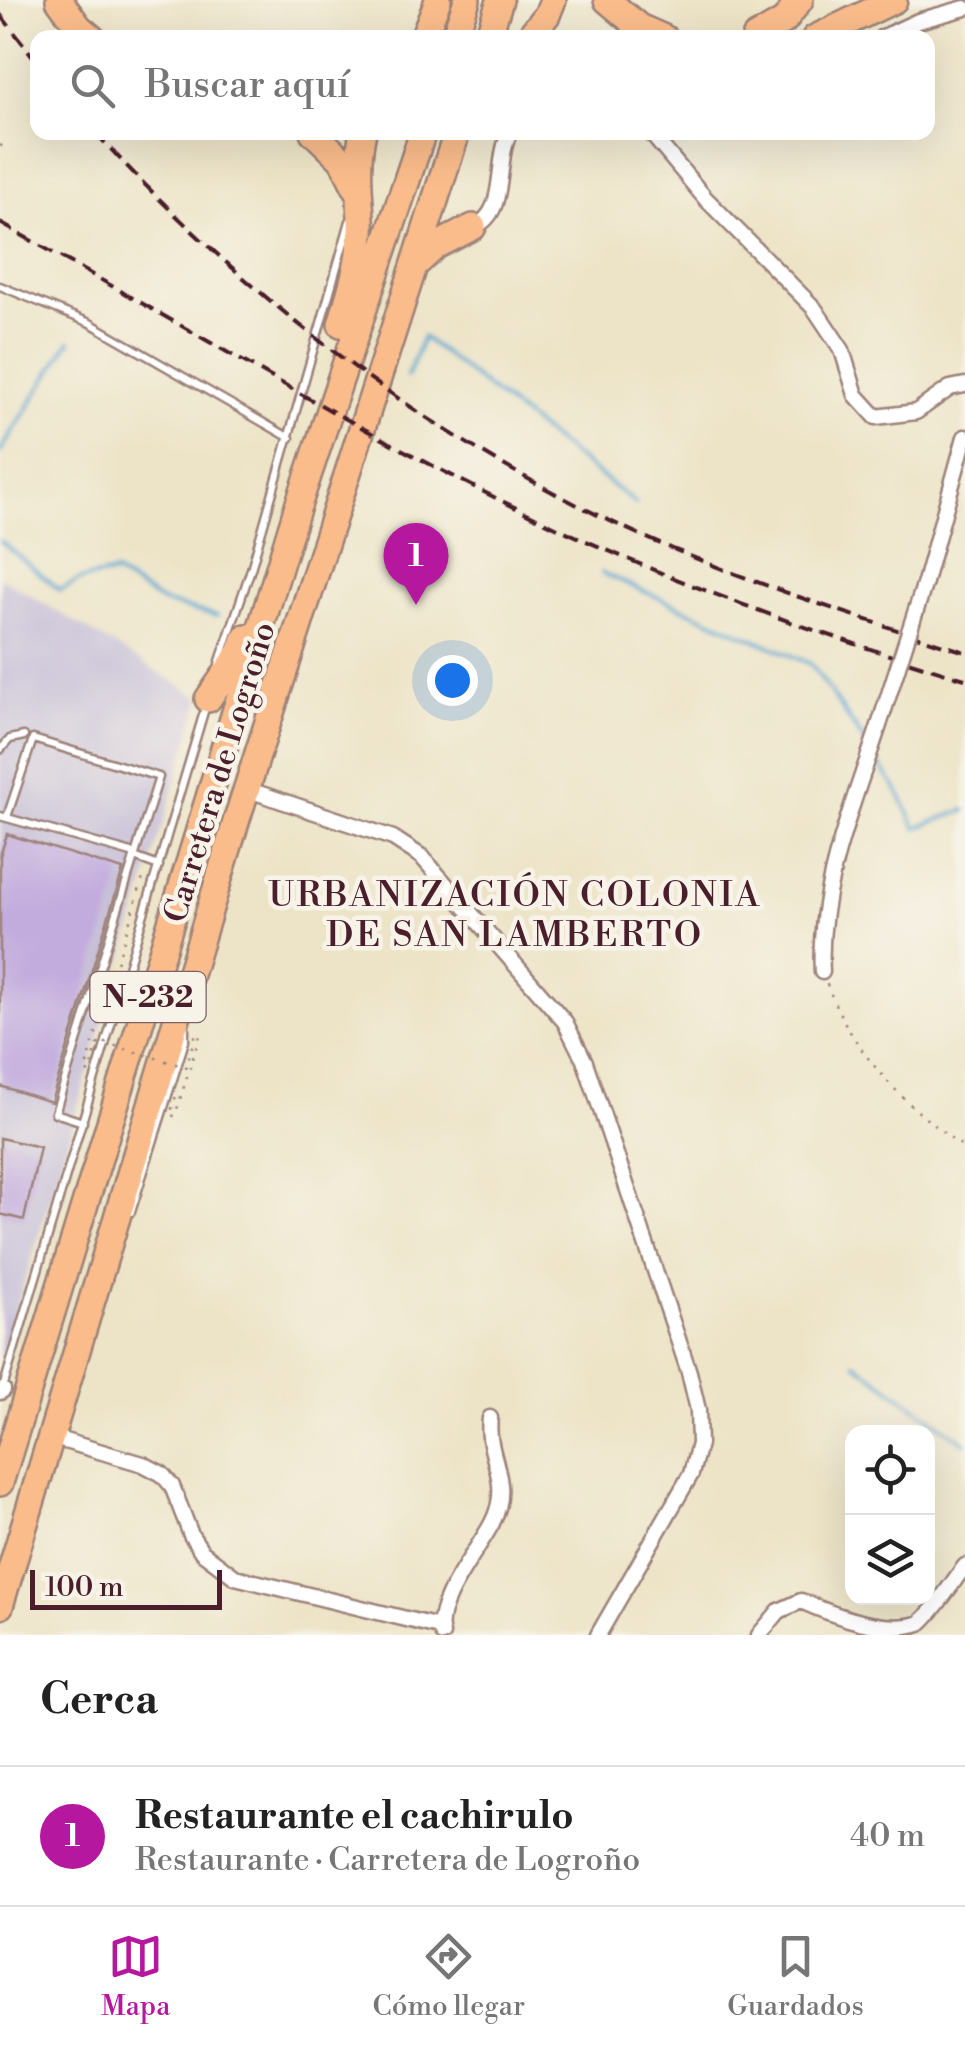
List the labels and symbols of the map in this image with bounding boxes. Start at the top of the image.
pin: 1 [384,522,448,605]
street label: Carretera de Logroño [155,617,285,927]
your location [427,655,478,706]
district label: URBANIZACIÓN COLONIA DE SAN LAMBERTO [268,872,762,957]
road number: N-232 [90,972,206,1022]
scale bar [30,1565,222,1610]

